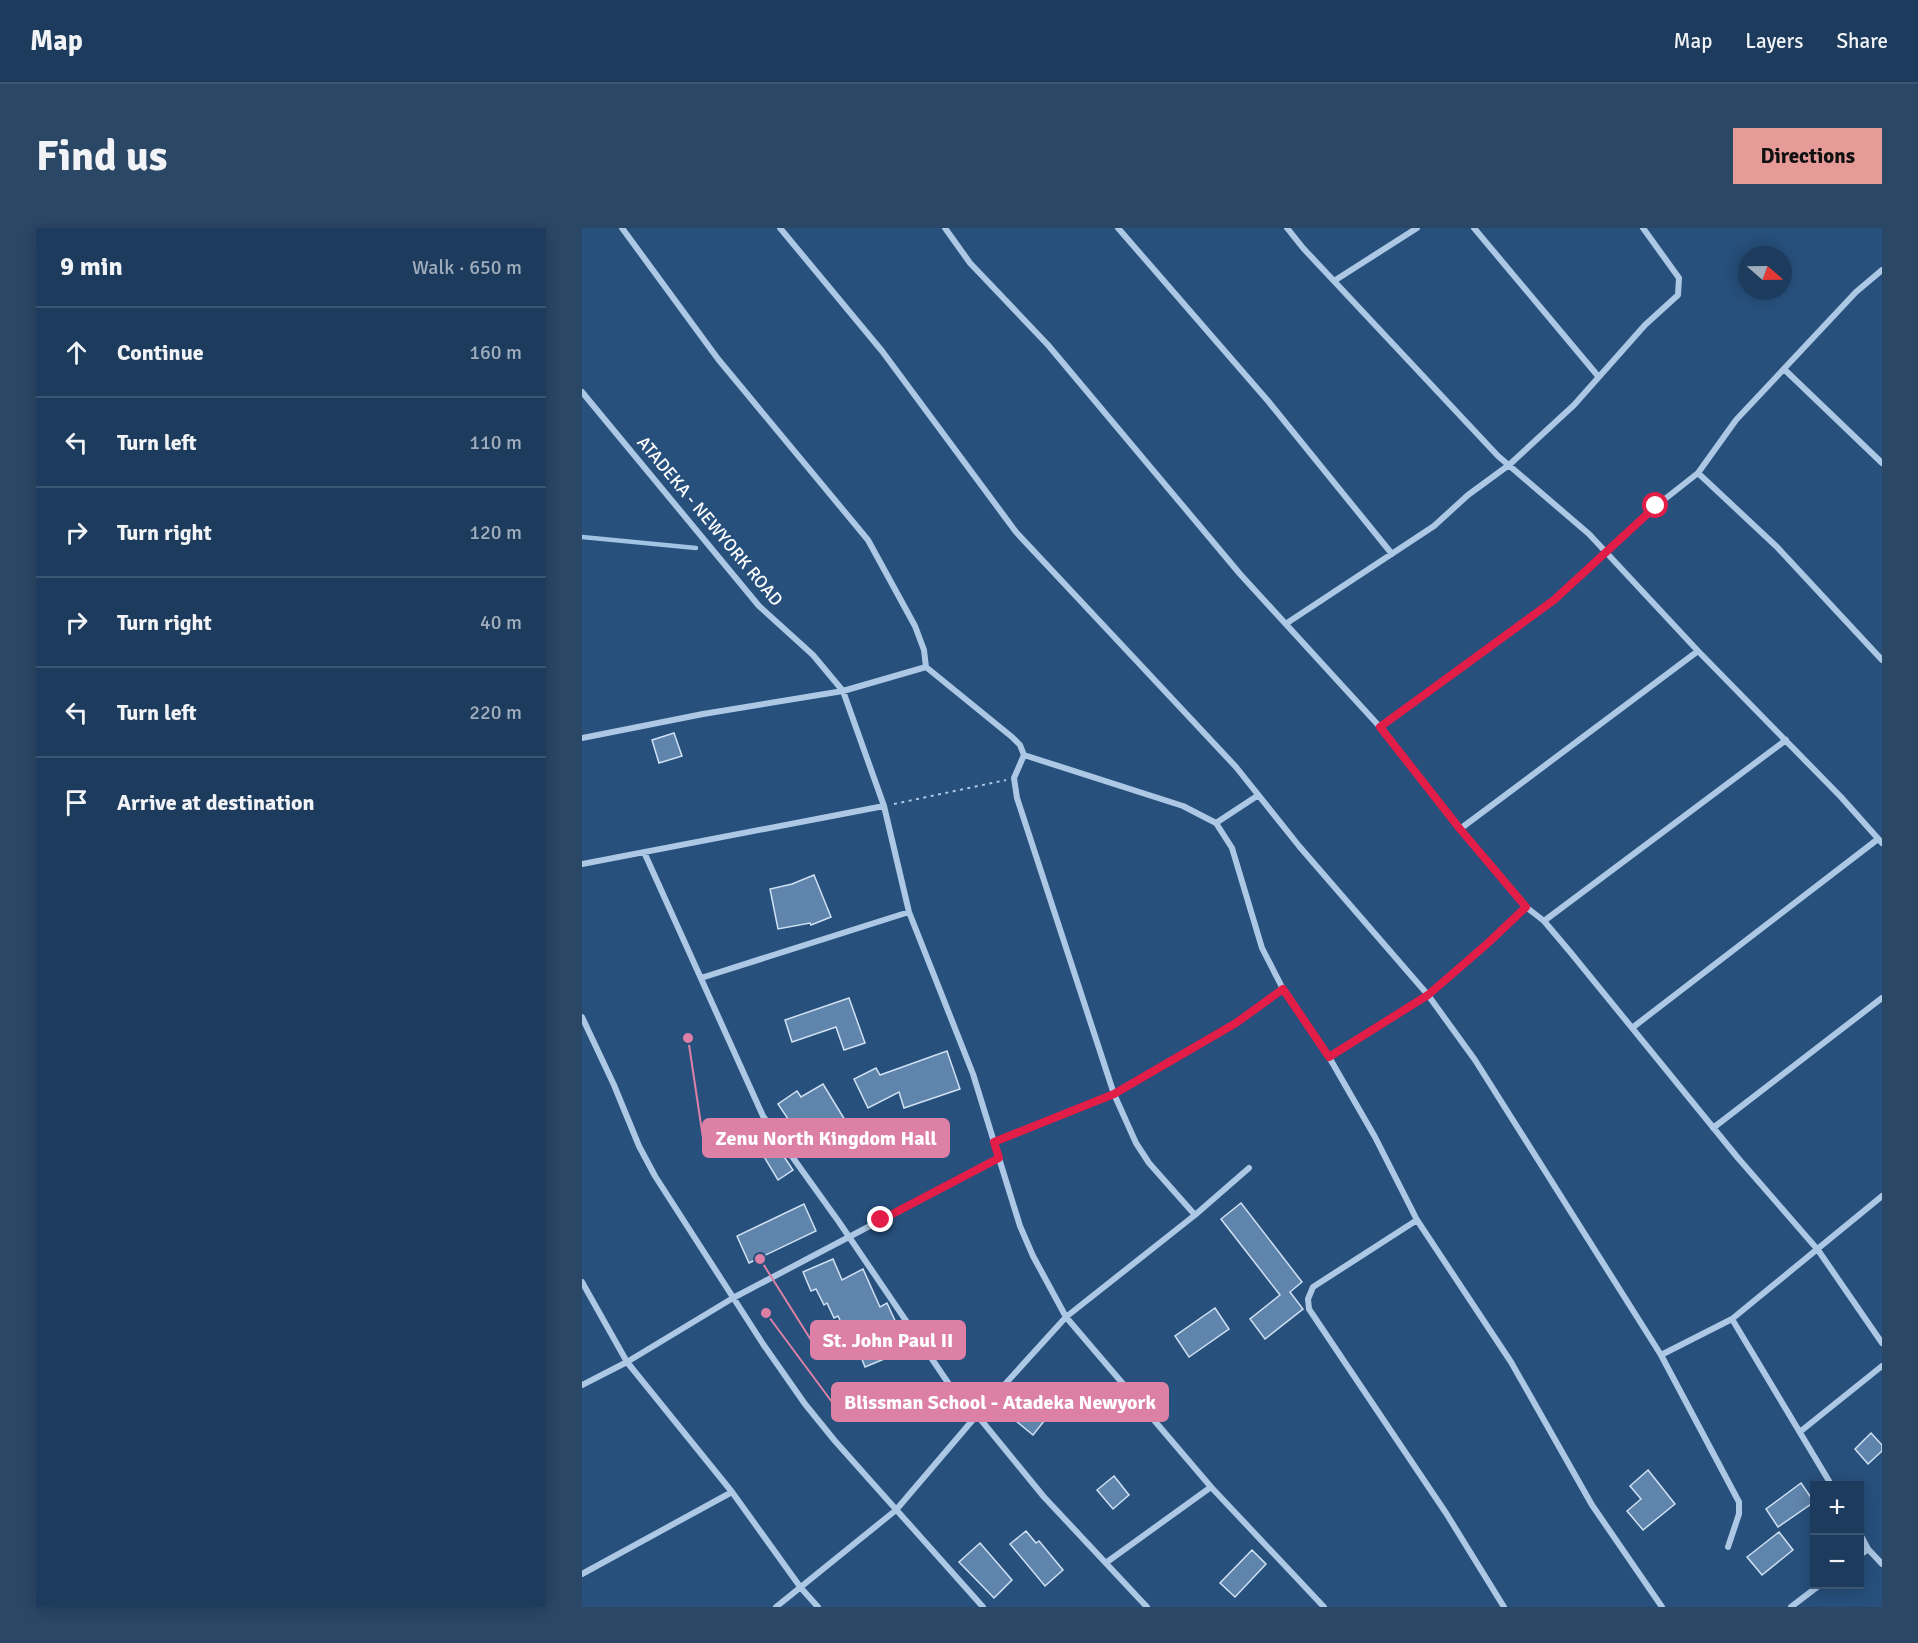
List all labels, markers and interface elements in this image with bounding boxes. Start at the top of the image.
text: Map [30,24,83,58]
text: Map [1674,28,1712,54]
text: Layers [1745,28,1803,54]
text: Share [1836,28,1888,54]
button: Directions [1733,128,1882,184]
text: Find us [36,131,167,182]
north arrow [1738,246,1792,300]
text: 9 min [60,251,123,283]
text: Walk · 650 m [412,255,522,280]
icon: ahead [60,336,93,369]
text: Continue [117,339,204,366]
text: 160 m [469,340,522,365]
icon: left [60,426,93,459]
text: Turn left [117,429,197,456]
text: 110 m [469,430,522,455]
street label: ATADEKA - NEWYORK ROAD [632,432,788,610]
route start [1642,492,1668,518]
icon: right [60,516,93,549]
text: Turn right [117,519,212,546]
text: 120 m [469,520,522,545]
icon: right [60,606,93,639]
text: Turn right [117,609,212,636]
text: 40 m [480,610,522,635]
icon: left [60,696,93,729]
text: Turn left [117,699,197,726]
text: 220 m [469,700,522,725]
icon: arrive [60,786,93,819]
text: Arrive at destination [117,789,314,816]
callout: Zenu North Kingdom Hall [703,1119,949,1157]
text: Zenu North Kingdom Hall [715,1126,937,1151]
route end [867,1206,893,1232]
callout: St. John Paul II [811,1321,965,1359]
text: St. John Paul II [823,1328,953,1353]
callout: Blissman School - Atadeka Newyork [832,1383,1168,1421]
text: Blissman School - Atadeka Newyork [844,1390,1156,1415]
map controls [1810,1481,1864,1589]
button: + [1810,1481,1864,1535]
button: − [1810,1535,1864,1589]

